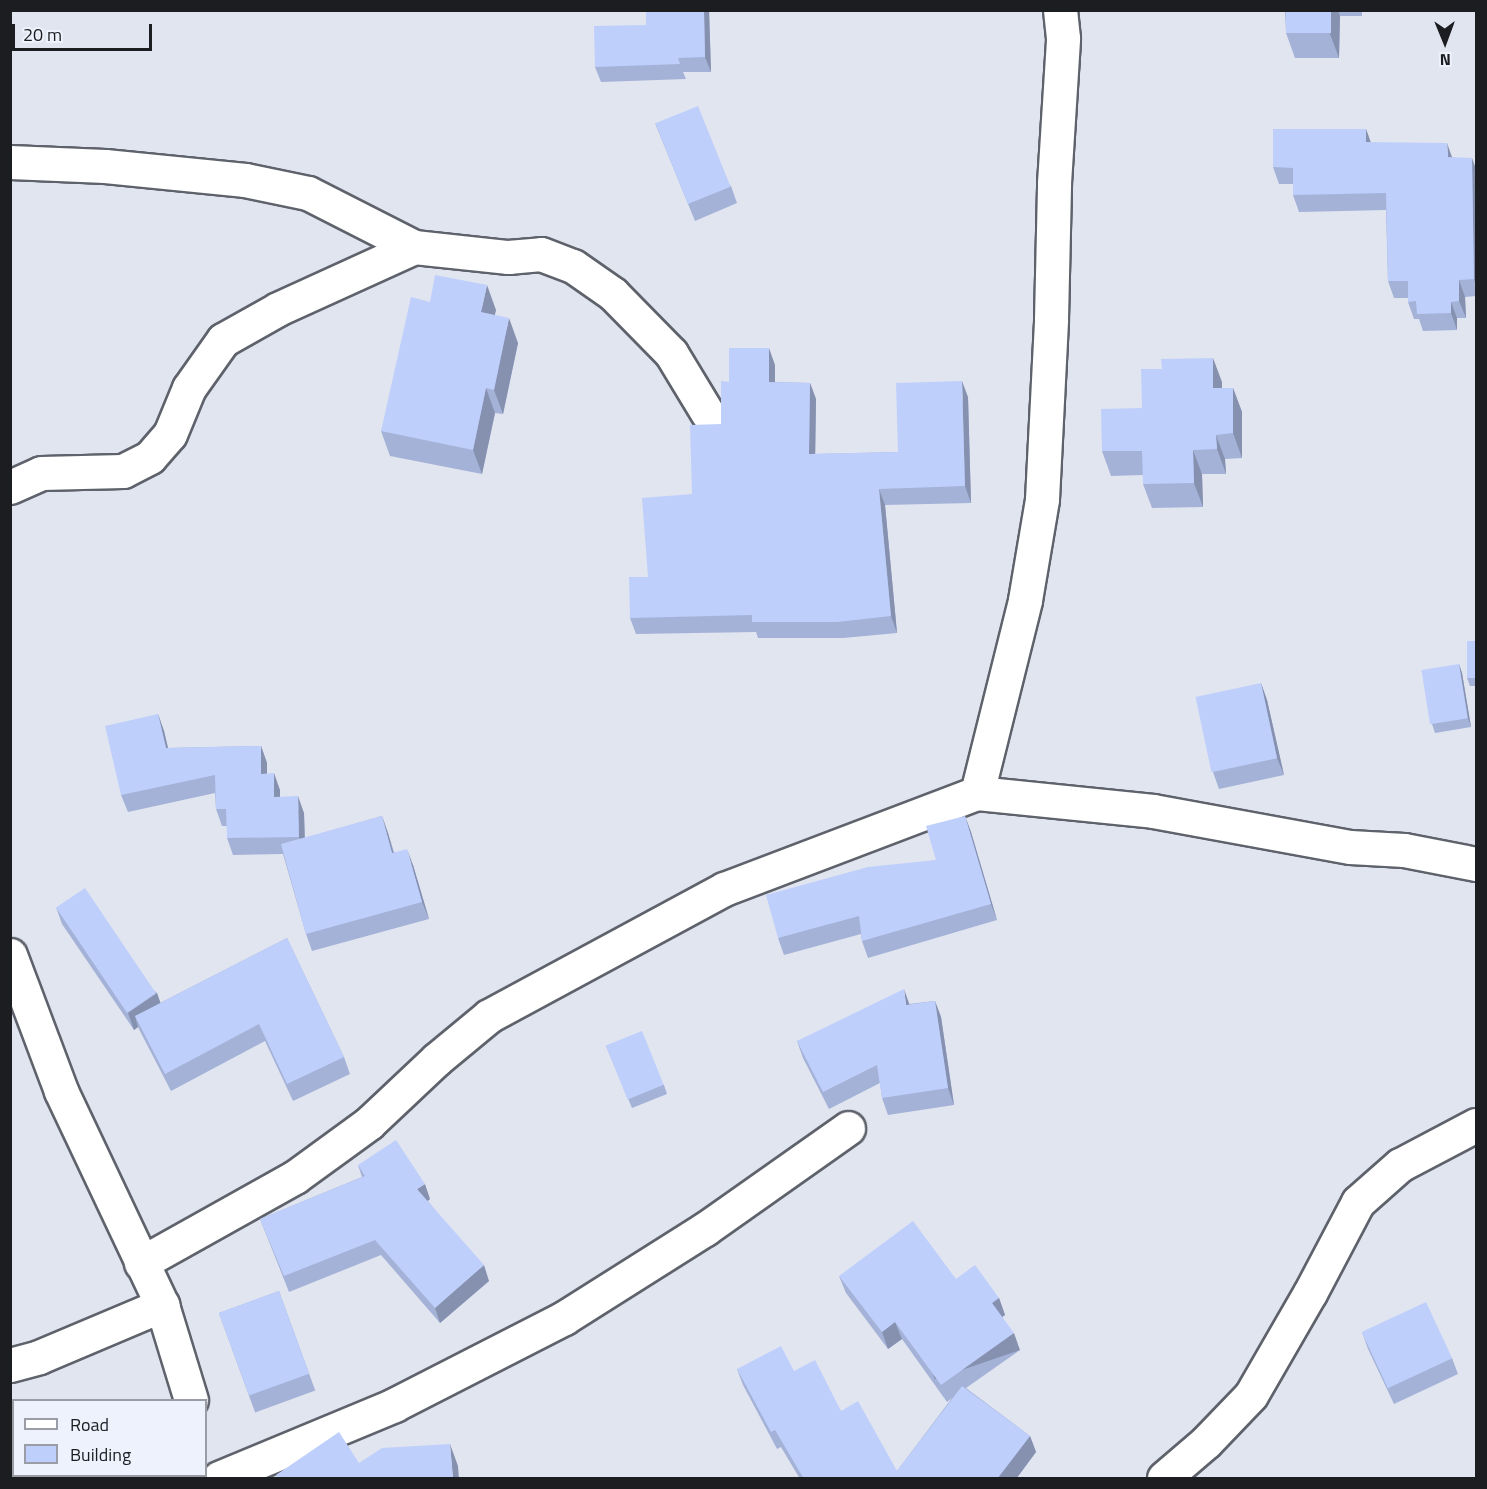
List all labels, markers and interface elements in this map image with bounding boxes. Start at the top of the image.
scale bar [15,12,154,50]
north arrow [1415,12,1475,72]
text: 20 m [23,21,62,48]
text: N [1440,48,1451,72]
legend [12,1399,207,1477]
text: Road [70,1411,109,1438]
text: Building [70,1441,131,1468]

